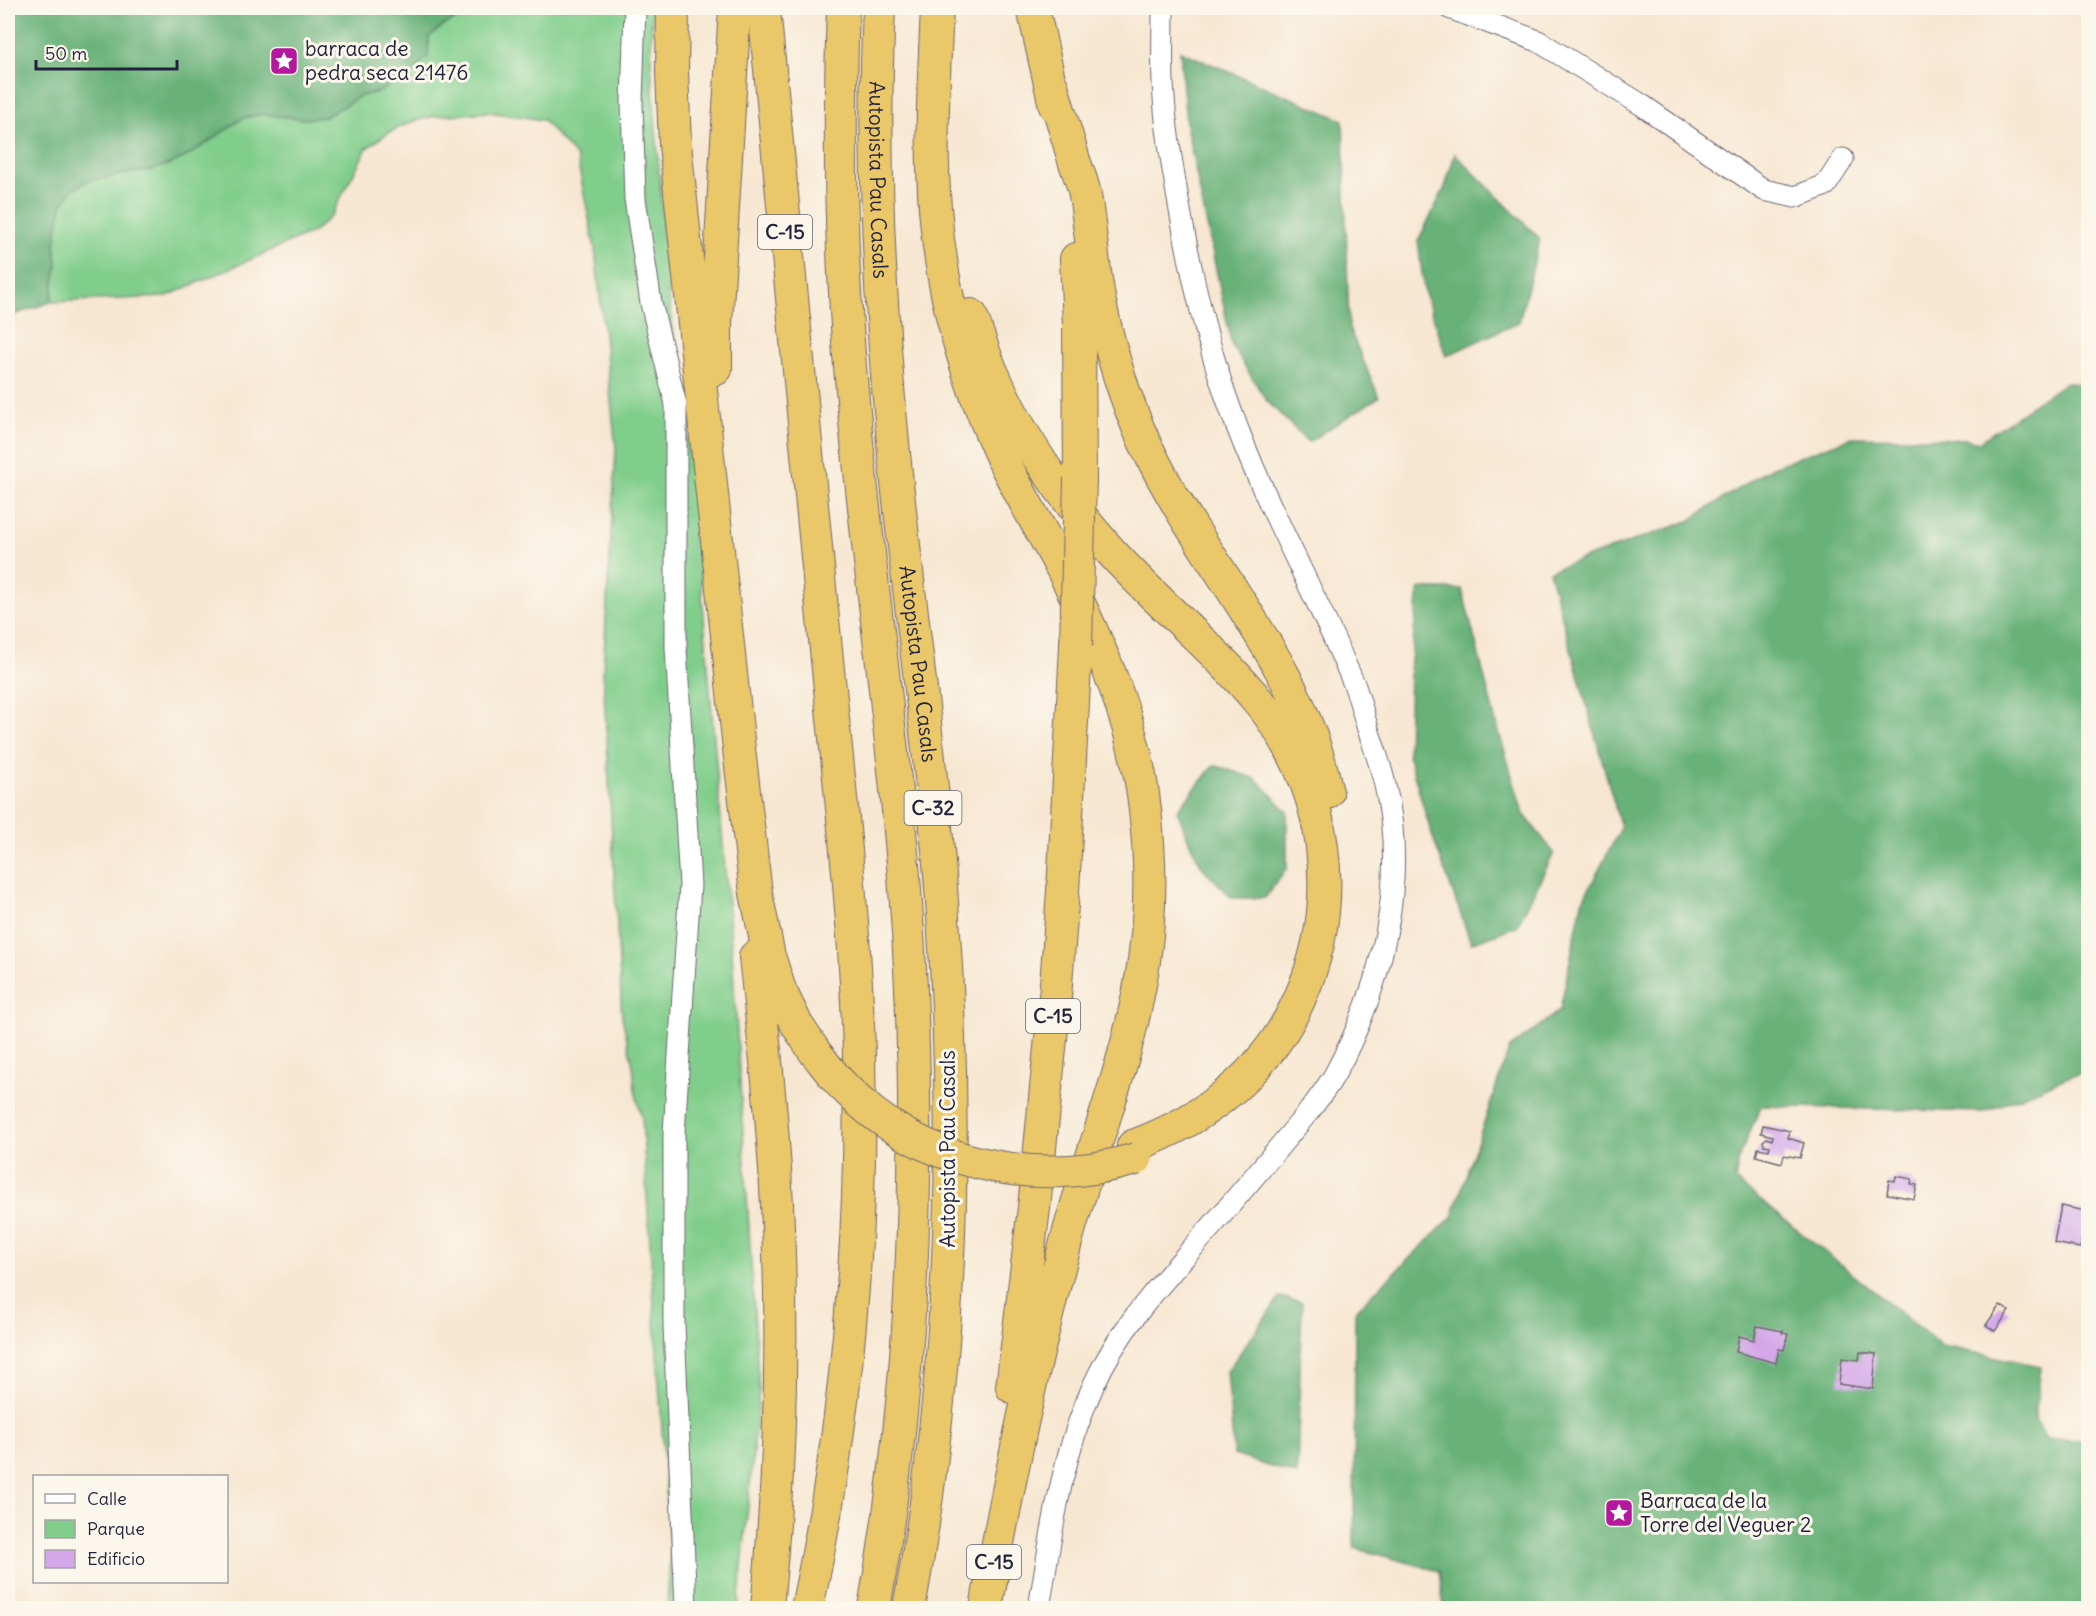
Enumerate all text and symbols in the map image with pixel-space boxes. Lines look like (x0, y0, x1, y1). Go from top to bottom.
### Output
scale bar (36, 33, 177, 71)
place label: barraca de pedra seca 21476 (305, 35, 468, 86)
text: 50 m (45, 42, 87, 65)
place icon: barraca de pedra seca 21476 (268, 45, 300, 77)
street label: Autopista Pau Casals (863, 81, 894, 279)
road number: C-15 (758, 215, 812, 249)
street label: Autopista Pau Casals (893, 564, 943, 764)
road number: C-32 (904, 791, 962, 825)
road number: C-15 (1026, 999, 1080, 1033)
street label: Autopista Pau Casals (934, 1050, 961, 1248)
legend (33, 1475, 228, 1583)
text: Calle (87, 1487, 127, 1510)
place label: Barraca de la Torre del Veguer 2 (1640, 1487, 1811, 1538)
place icon: Barraca de la Torre del Veguer 2 (1603, 1497, 1635, 1529)
text: Parque (87, 1517, 145, 1540)
road number: C-15 (967, 1545, 1021, 1579)
text: Edificio (87, 1547, 145, 1570)

